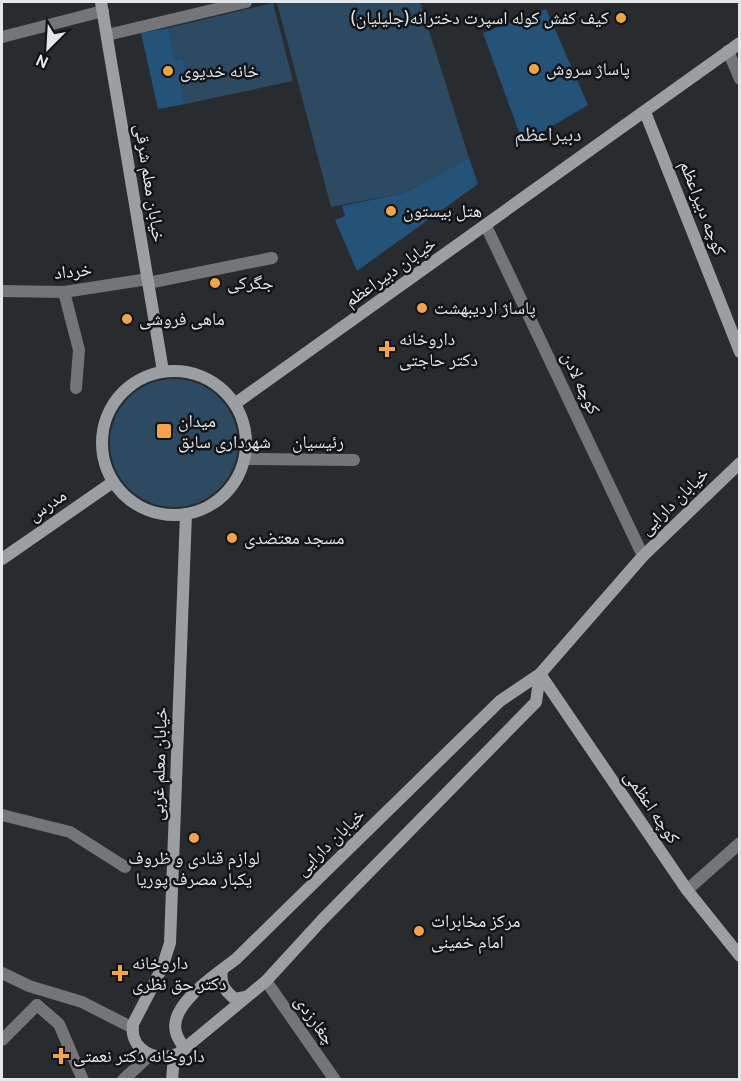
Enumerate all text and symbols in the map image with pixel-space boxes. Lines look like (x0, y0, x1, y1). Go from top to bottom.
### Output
place label: کیف کفش کوله اسپرت دخترانه(جلیلیان) (350, 7, 610, 29)
marker: کیف کفش کوله اسپرت دخترانه(جلیلیان) (614, 11, 628, 25)
north arrow (18, 18, 78, 78)
text: N (33, 50, 51, 72)
place label: پاساژ سروش (546, 58, 630, 80)
place label: خانه خدیوی (180, 60, 259, 82)
marker: پاساژ سروش (527, 62, 541, 76)
marker: خانه خدیوی (161, 64, 175, 78)
street label: خیابان معلم شرقی (129, 122, 170, 244)
district label: دبیراعظم (514, 122, 582, 148)
street label: کوچه دبیراعظم (674, 157, 731, 259)
place label: هتل بیستون (403, 200, 482, 222)
marker: هتل بیستون (384, 204, 398, 218)
street label: خیابان دبیراعظم (340, 232, 441, 312)
street label: خرداد (53, 258, 93, 284)
place label: جگرکی (227, 272, 274, 294)
marker: جگرکی (208, 276, 222, 290)
place label: پاساژ اردیبهشت (434, 297, 536, 319)
marker: پاساژ اردیبهشت (415, 301, 429, 315)
place label: ماهی فروشی (139, 308, 225, 330)
marker: ماهی فروشی (120, 312, 134, 326)
place label: داروخانه دکتر حاجتی (399, 328, 478, 371)
marker: داروخانه دکتر حاجتی (380, 342, 394, 356)
street label: کوچه لادن (557, 348, 605, 418)
place label: میدان شهرداری سابق (178, 410, 271, 453)
marker: میدان شهرداری سابق (155, 422, 173, 440)
street label: رئیسیان (292, 431, 344, 453)
street label: خیابان دارایی (635, 462, 713, 540)
street label: مدرس (23, 484, 71, 526)
place label: مسجد معتضدی (244, 527, 345, 549)
marker: مسجد معتضدی (225, 531, 239, 545)
street label: خیابان معلم غربی (146, 707, 173, 821)
street label: کوچه اعظمی (619, 766, 685, 848)
street label: خیابان دارایی (291, 803, 369, 881)
marker: لوازم قنادی و ظروف یکبار مصرف پوریا (187, 831, 201, 845)
place label: لوازم قنادی و ظروف یکبار مصرف پوریا (128, 847, 260, 890)
place label: مرکز مخابرات امام خمینی (431, 910, 520, 954)
marker: مرکز مخابرات امام خمینی (412, 924, 426, 938)
place label: داروخانه دکتر حق نظری (132, 952, 226, 995)
marker: داروخانه دکتر حق نظری (113, 966, 127, 980)
street label: چغارزدی (290, 991, 340, 1049)
place label: داروخانه دکتر نعمتی (73, 1045, 205, 1067)
marker: داروخانه دکتر نعمتی (54, 1049, 68, 1063)

